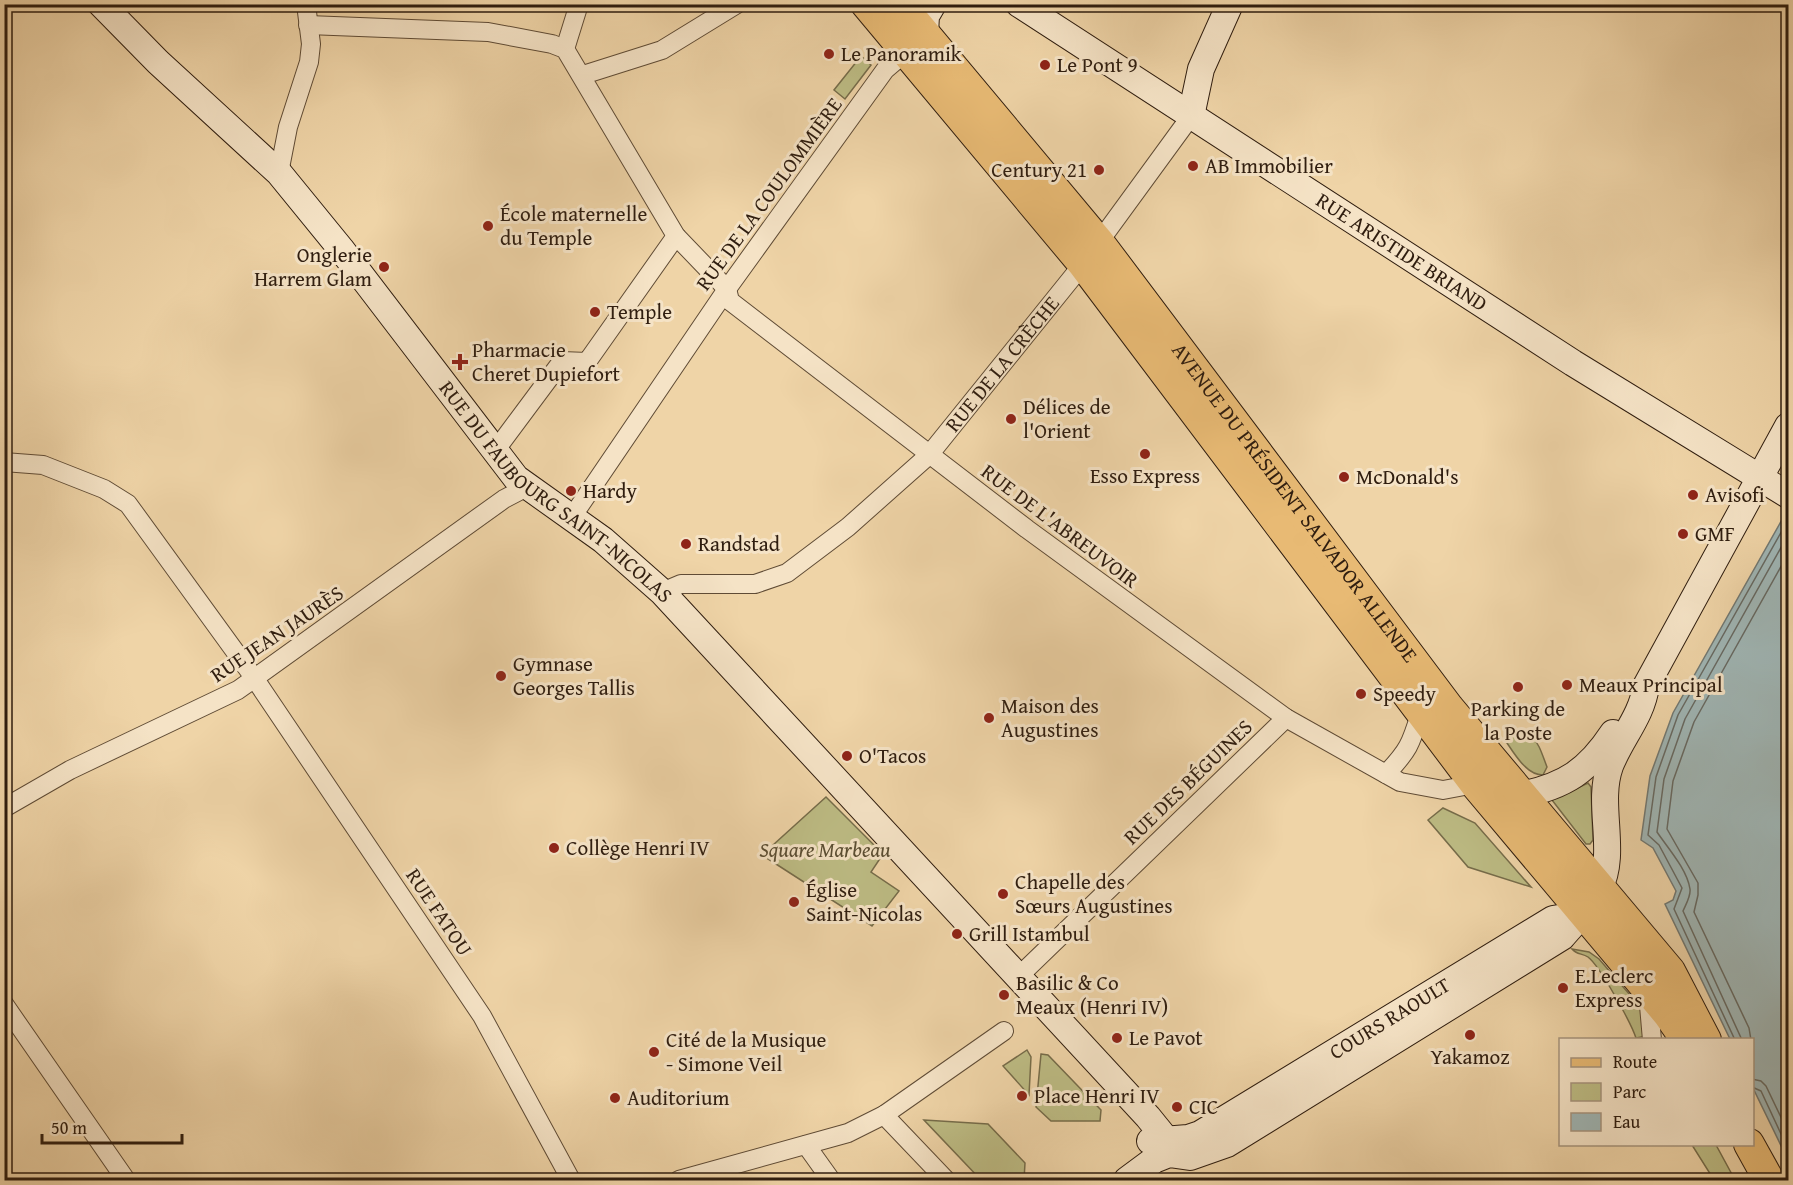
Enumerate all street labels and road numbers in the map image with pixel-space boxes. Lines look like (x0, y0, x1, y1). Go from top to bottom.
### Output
street label: RUE DE LA COULOMMIÈRE (688, 90, 850, 297)
street label: RUE ARISTIDE BRIAND (1310, 185, 1494, 319)
street label: RUE DE LA CRÈCHE (937, 289, 1067, 438)
street label: AVENUE DU PRÉSIDENT SALVADOR ALLENDE (1165, 336, 1426, 669)
street label: RUE DU FAUBOURG SAINT-NICOLAS (432, 374, 680, 609)
street label: RUE DE L'ABREUVOIR (975, 456, 1146, 596)
street label: RUE JEAN JAURÈS (204, 577, 350, 690)
street label: RUE DES BÉGUINES (1116, 712, 1259, 852)
street label: RUE FATOU (399, 862, 480, 962)
street label: COURS RAOULT (1323, 969, 1456, 1067)

